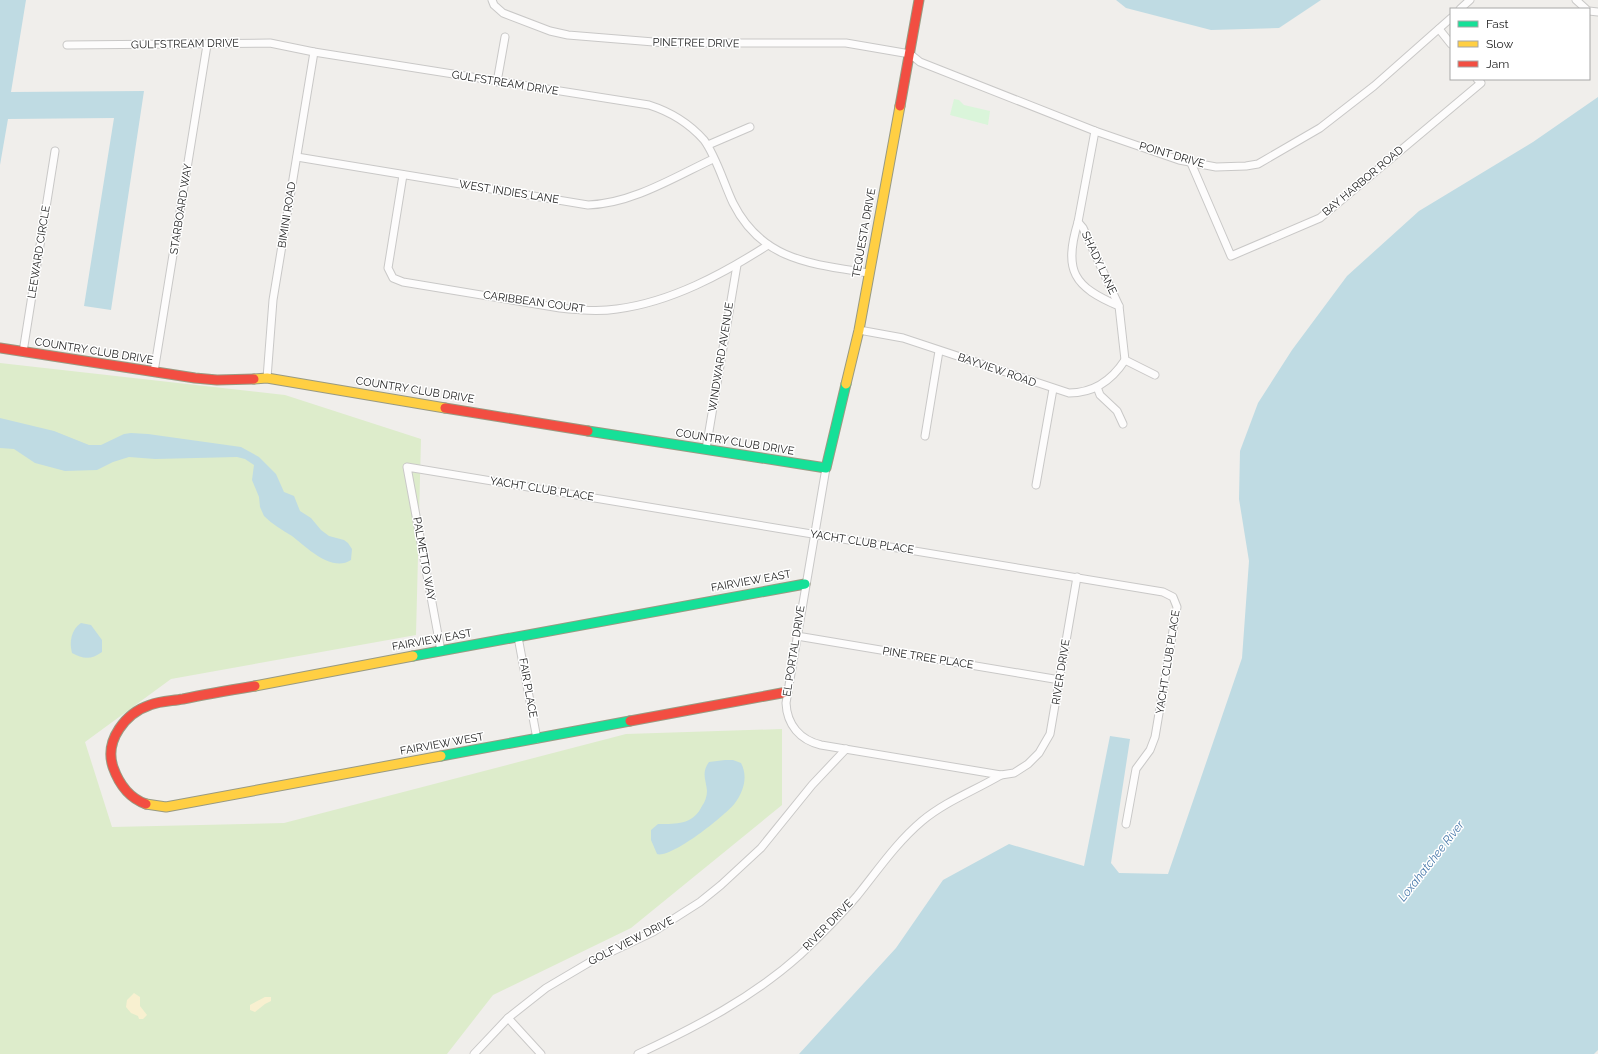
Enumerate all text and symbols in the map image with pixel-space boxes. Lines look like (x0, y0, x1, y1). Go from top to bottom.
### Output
legend (1450, 8, 1590, 80)
text: Fast (1486, 17, 1509, 31)
street label: PINETREE DRIVE (652, 36, 740, 50)
street label: GULFSTREAM DRIVE (131, 37, 239, 51)
text: Slow (1486, 37, 1513, 51)
text: Jam (1486, 57, 1509, 71)
street label: GULFSTREAM DRIVE (451, 68, 560, 98)
street label: POINT DRIVE (1138, 139, 1206, 171)
street label: BAY HARBOR ROAD (1320, 143, 1406, 219)
street label: STARBOARD WAY (167, 163, 195, 255)
street label: WEST INDIES LANE (458, 178, 560, 206)
street label: BIMINI ROAD (275, 181, 299, 249)
street label: TEQUESTA DRIVE (850, 187, 878, 279)
street label: LEEWARD CIRCLE (25, 204, 53, 299)
street label: SHADY LANE (1079, 229, 1119, 297)
street label: CARIBBEAN COURT (482, 288, 586, 316)
street label: WINDWARD AVENUE (706, 301, 736, 413)
street label: COUNTRY CLUB DRIVE (34, 335, 154, 367)
street label: BAYVIEW ROAD (956, 350, 1038, 390)
street label: COUNTRY CLUB DRIVE (355, 374, 475, 406)
street label: COUNTRY CLUB DRIVE (675, 426, 795, 458)
street label: YACHT CLUB PLACE (489, 474, 595, 504)
street label: PALMETTO WAY (410, 516, 438, 602)
street label: YACHT CLUB PLACE (809, 527, 915, 557)
street label: FAIRVIEW EAST (710, 568, 792, 594)
street label: EL PORTAL DRIVE (780, 604, 808, 697)
street label: YACHT CLUB PLACE (1153, 609, 1183, 715)
street label: FAIRVIEW EAST (391, 627, 473, 653)
street label: RIVER DRIVE (1049, 638, 1073, 706)
street label: PINE TREE PLACE (882, 644, 975, 672)
street label: FAIR PLACE (516, 657, 540, 719)
street label: FAIRVIEW WEST (399, 730, 485, 758)
water label: Loxahatchee River (1395, 817, 1467, 904)
street label: RIVER DRIVE (800, 897, 856, 953)
street label: GOLF VIEW DRIVE (586, 914, 676, 968)

